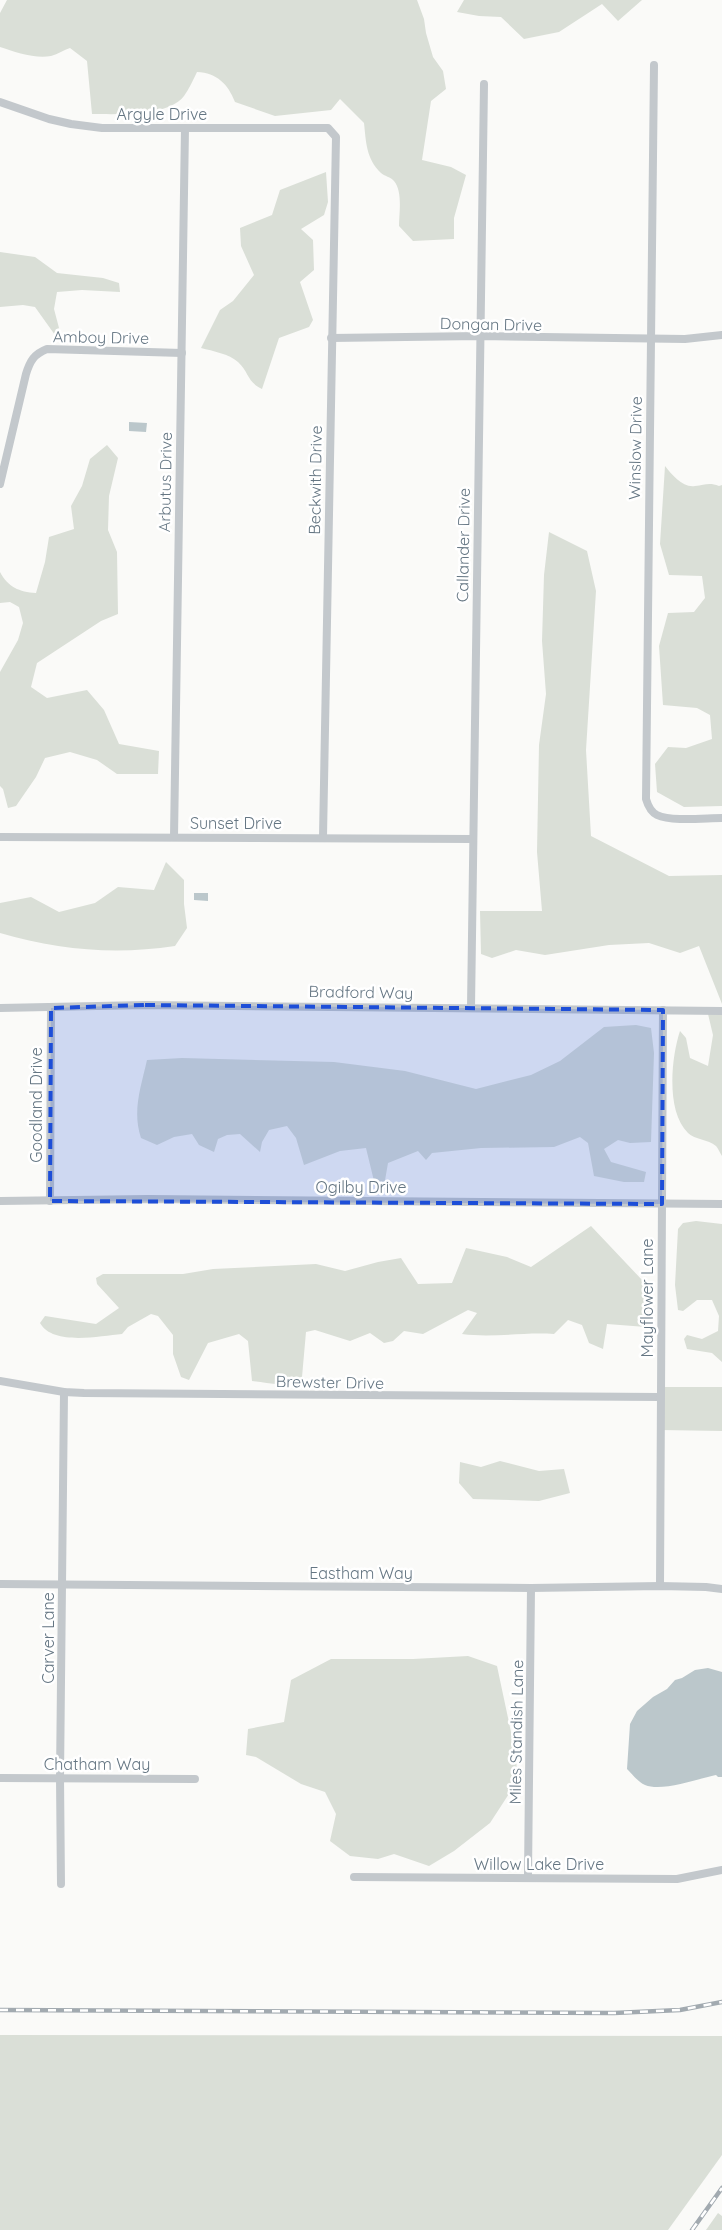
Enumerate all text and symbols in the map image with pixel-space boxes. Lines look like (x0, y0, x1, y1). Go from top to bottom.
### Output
street label: Argyle Drive (117, 104, 207, 124)
street label: Dongan Drive (440, 313, 542, 335)
street label: Amboy Drive (53, 326, 149, 348)
street label: Winslow Drive (624, 396, 646, 500)
street label: Beckwith Drive (304, 425, 326, 535)
street label: Arbutus Drive (154, 432, 176, 532)
street label: Callander Drive (452, 488, 474, 602)
street label: Sunset Drive (190, 813, 282, 833)
street label: Bradford Way (309, 981, 413, 1003)
street label: Goodland Drive (26, 1047, 46, 1163)
street label: Ogilby Drive (315, 1177, 407, 1197)
street label: Mayflower Lane (637, 1238, 657, 1358)
street label: Brewster Drive (276, 1371, 384, 1393)
street label: Eastham Way (309, 1563, 413, 1583)
street label: Carver Lane (38, 1592, 58, 1684)
street label: Miles Standish Lane (505, 1659, 527, 1805)
street label: Chatham Way (44, 1754, 150, 1774)
street label: Willow Lake Drive (474, 1854, 604, 1874)

